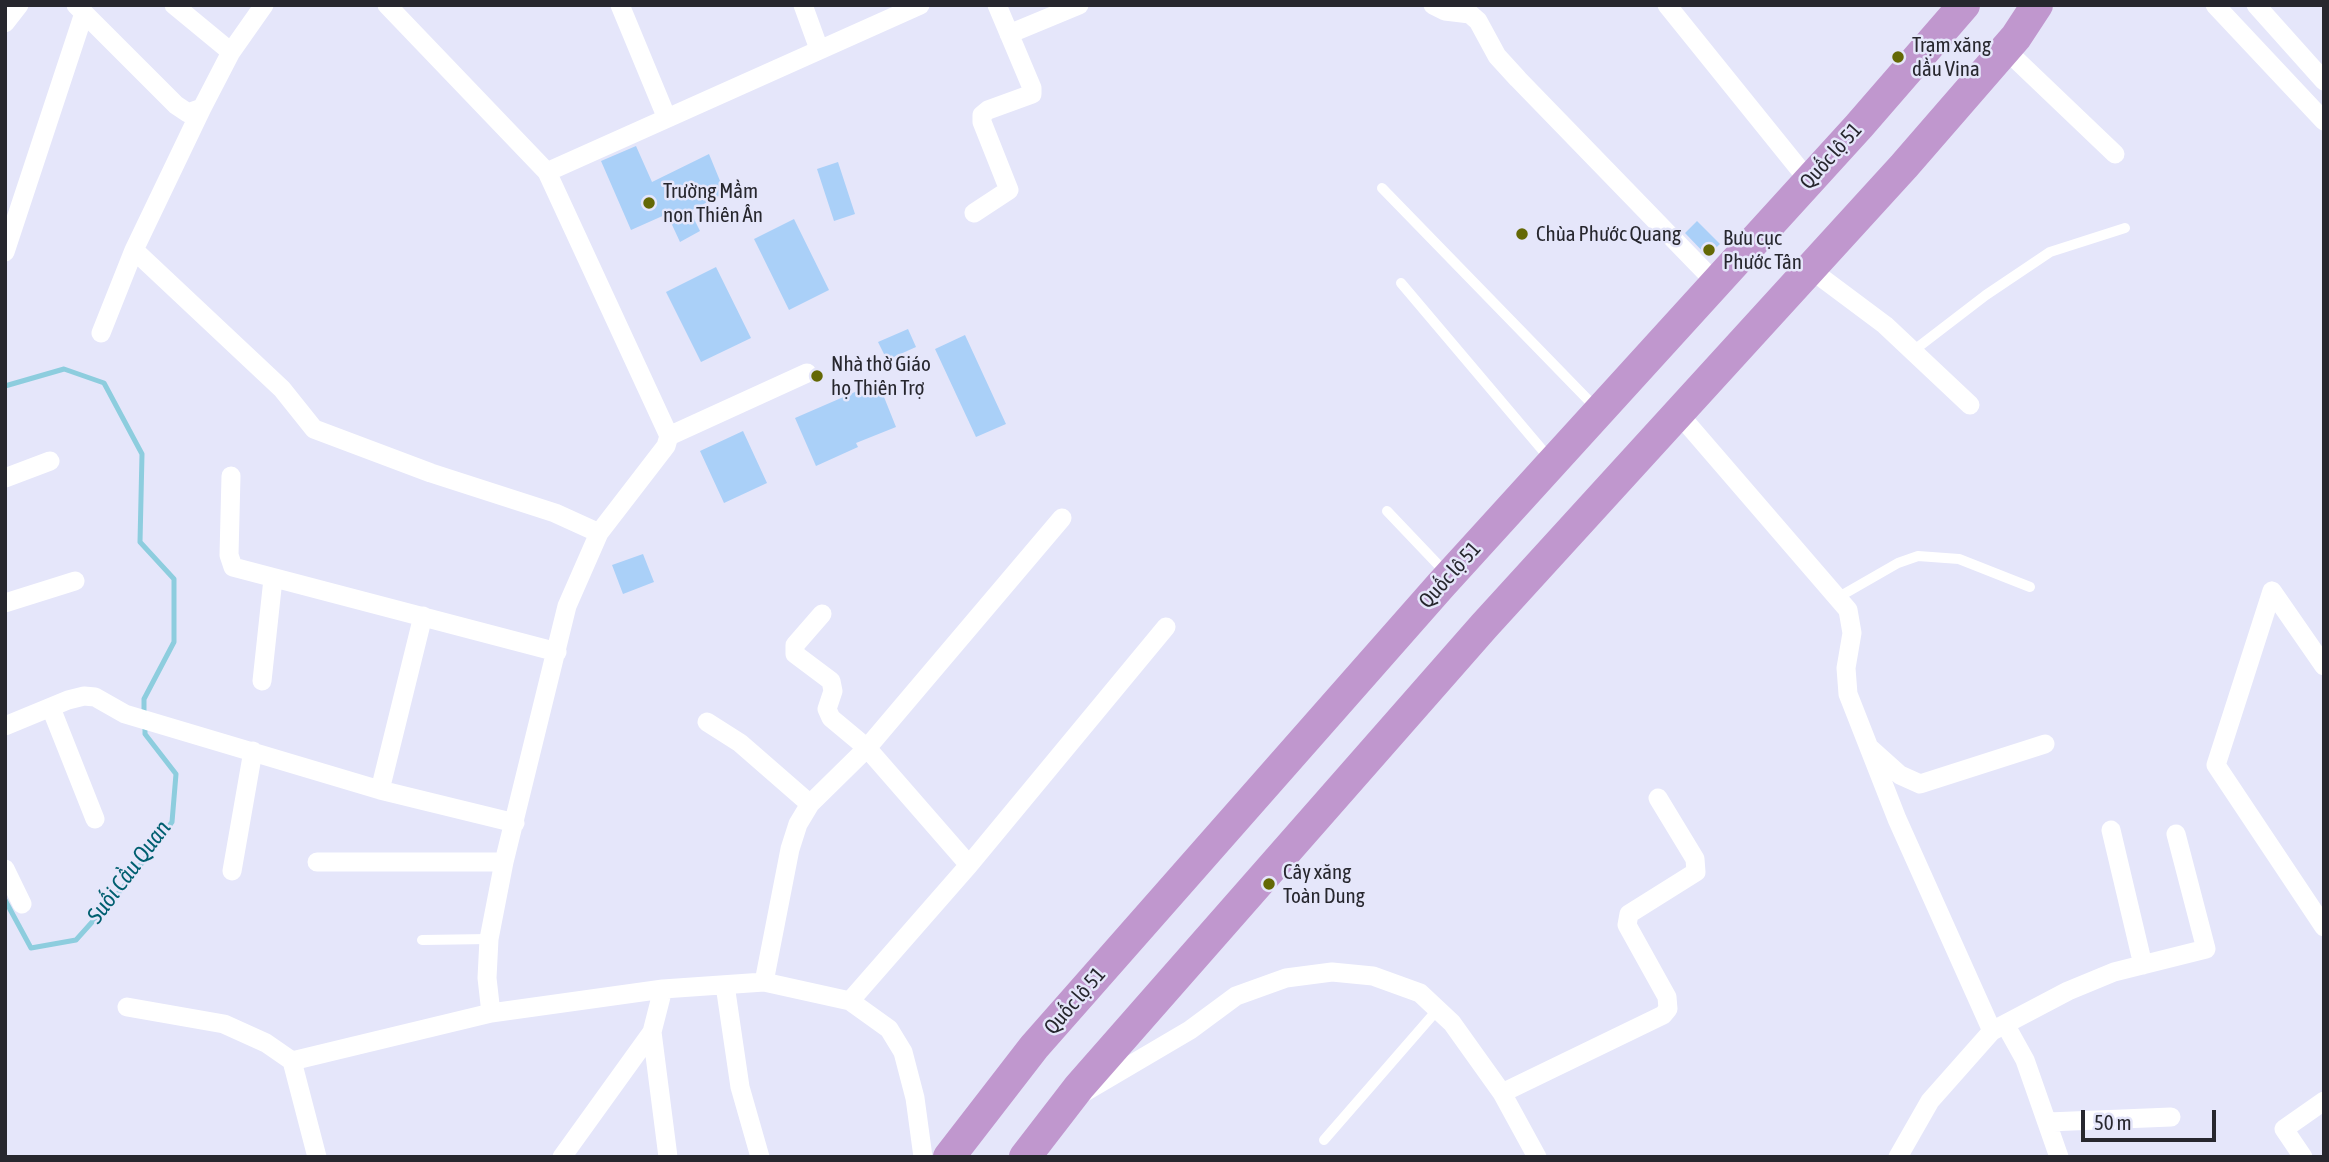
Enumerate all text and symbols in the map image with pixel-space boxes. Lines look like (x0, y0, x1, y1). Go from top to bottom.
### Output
place label: Trạm xăng dầu Vina (1912, 32, 1991, 82)
marker: Trạm xăng dầu Vina (1890, 49, 1906, 65)
street label: Quốc lộ 51 (1795, 118, 1867, 194)
place label: Trường Mầm non Thiên Ân (663, 178, 763, 228)
marker: Trường Mầm non Thiên Ân (641, 195, 657, 211)
place label: Chùa Phước Quang (1536, 221, 1681, 247)
place label: Bưu cục Phước Tân (1723, 225, 1802, 275)
marker: Chùa Phước Quang (1514, 226, 1530, 242)
marker: Bưu cục Phước Tân (1701, 242, 1717, 258)
place label: Nhà thờ Giáo họ Thiên Trợ (831, 351, 931, 401)
marker: Nhà thờ Giáo họ Thiên Trợ (809, 368, 825, 384)
street label: Quốc lộ 51 (1414, 537, 1486, 613)
water label: Suối Cầu Quan (81, 815, 177, 929)
place label: Cây xăng Toàn Dung (1283, 859, 1365, 909)
marker: Cây xăng Toàn Dung (1261, 876, 1277, 892)
street label: Quốc lộ 51 (1039, 962, 1111, 1040)
scale bar (2084, 1096, 2219, 1140)
text: 50 m (2094, 1110, 2132, 1134)

